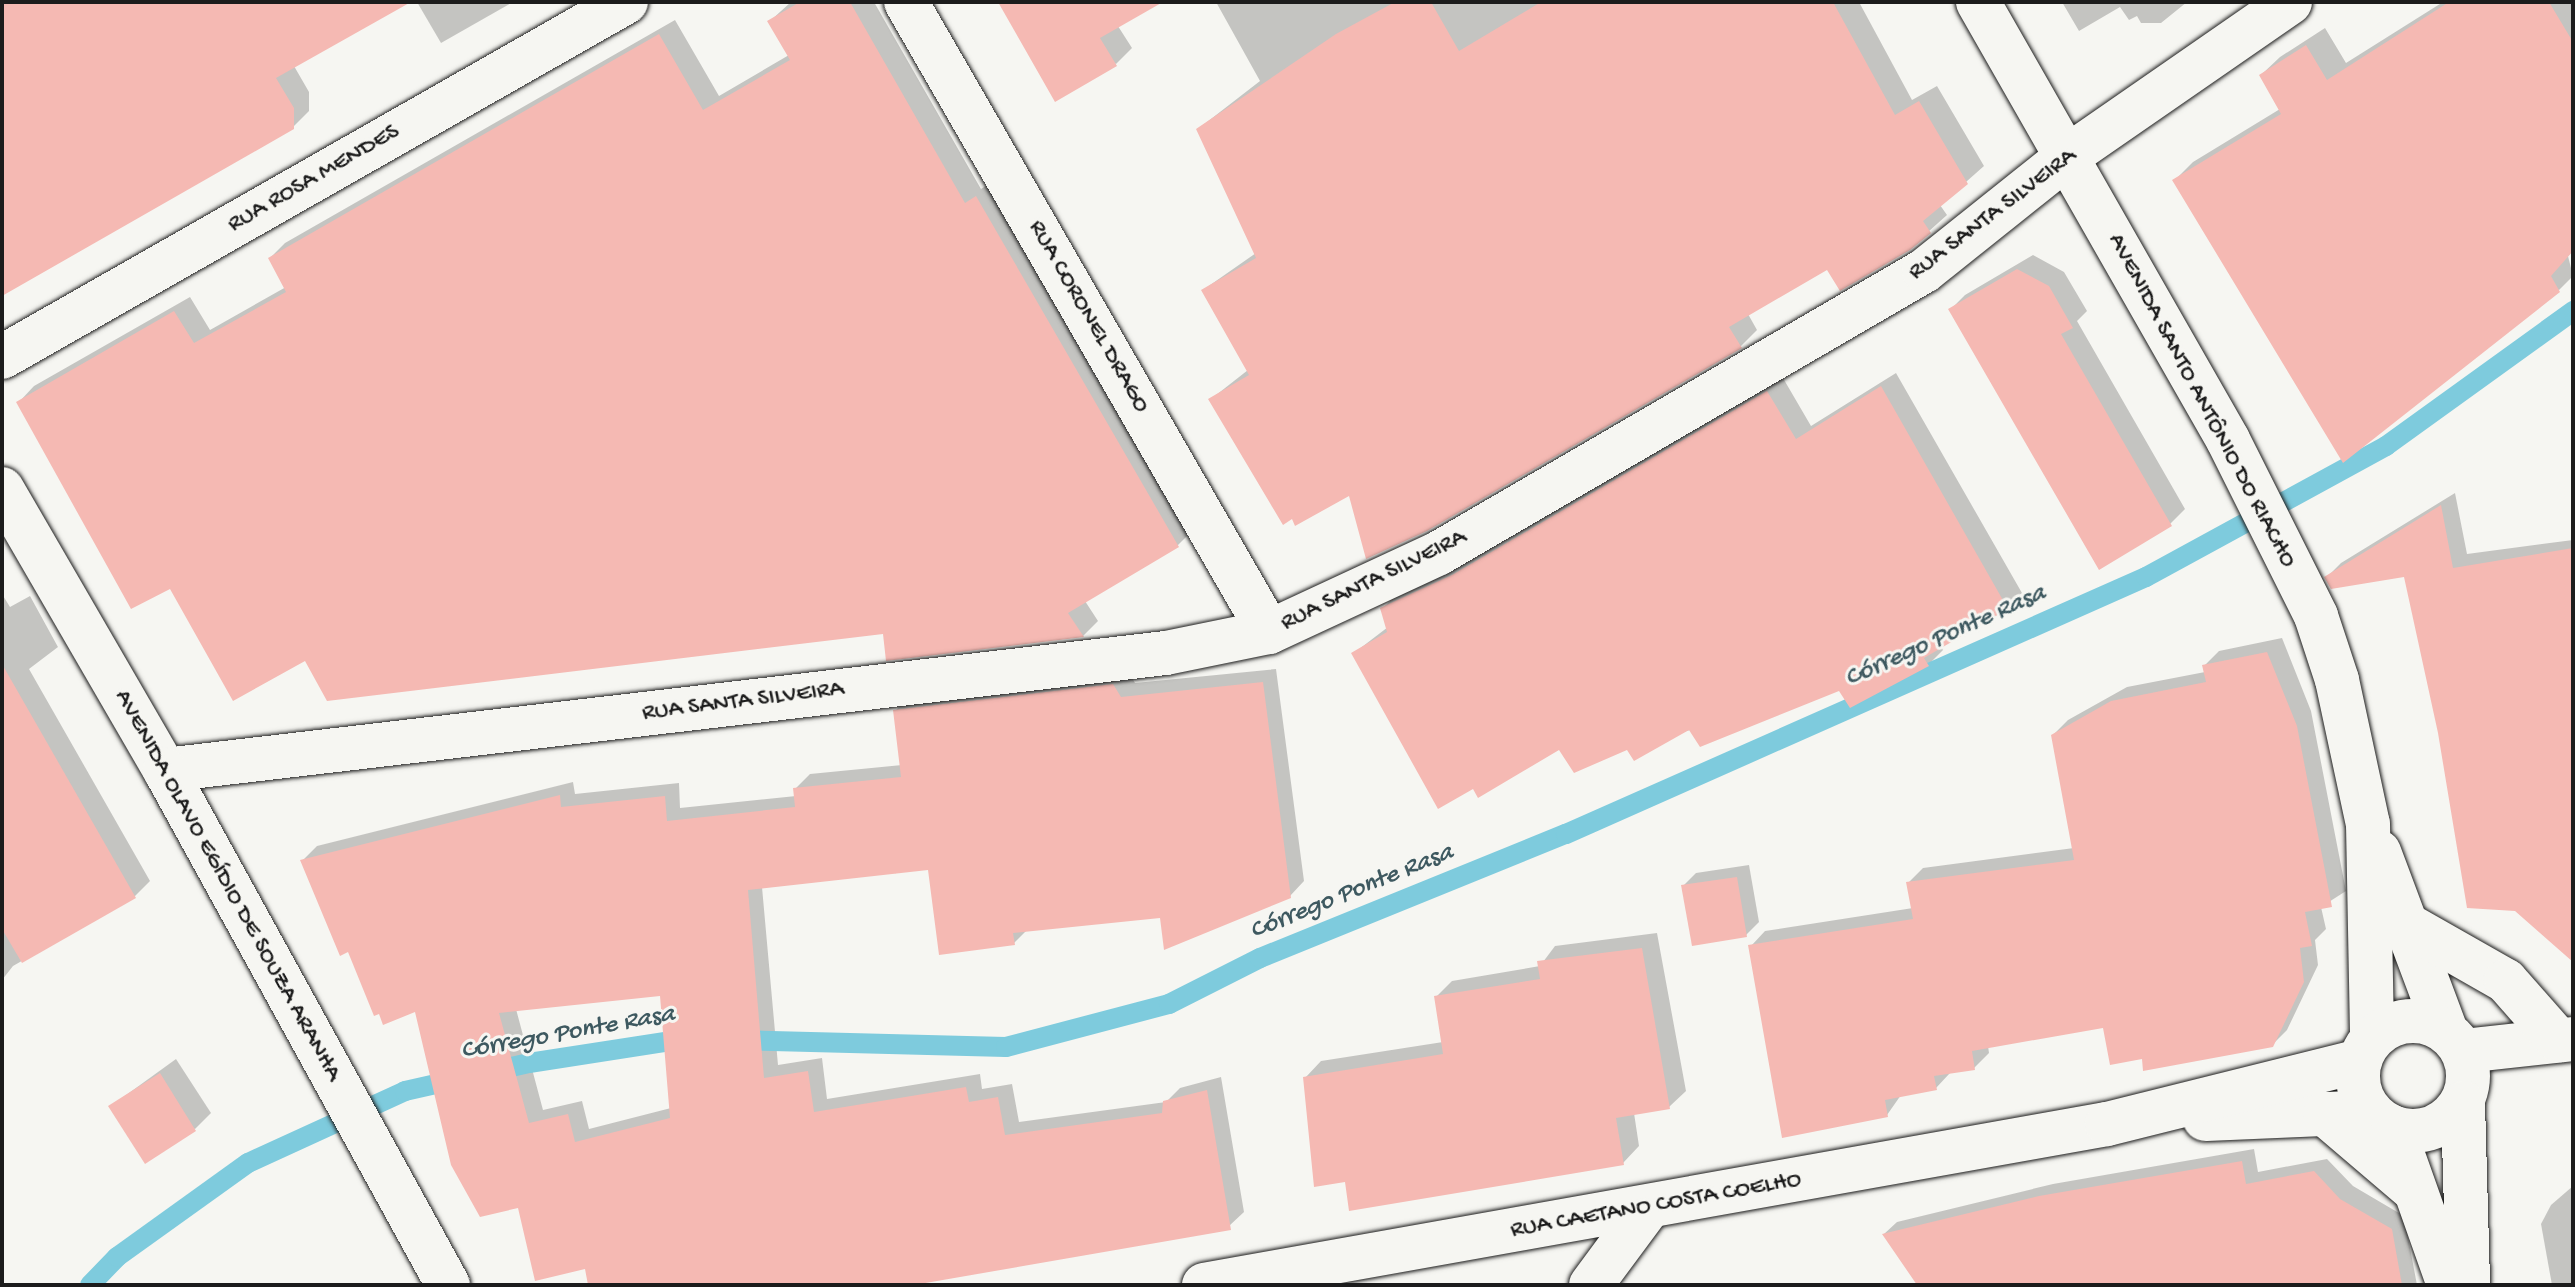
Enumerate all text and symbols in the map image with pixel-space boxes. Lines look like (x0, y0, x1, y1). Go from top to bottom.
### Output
street label: RUA ROSA MENDES (223, 118, 405, 240)
street label: RUA SANTA SILVEIRA (1903, 142, 2083, 288)
street label: RUA CORONEL DRAGO (1021, 215, 1155, 419)
street label: AVENIDA SANTO ANTÔNIO DO RIACHO (2100, 229, 2302, 573)
street label: RUA SANTA SILVEIRA (1277, 524, 1471, 638)
water label: Córrego Ponte Rasa (1841, 579, 2051, 695)
street label: RUA SANTA SILVEIRA (641, 675, 845, 729)
street label: AVENIDA OLAVO EGÍDIO DE SOUZA ARANHA (107, 685, 347, 1087)
water label: Córrego Ponte Rasa (1246, 838, 1458, 948)
water label: Córrego Ponte Rasa (459, 1000, 677, 1068)
street label: RUA CAETANO COSTA COELHO (1508, 1166, 1804, 1246)

